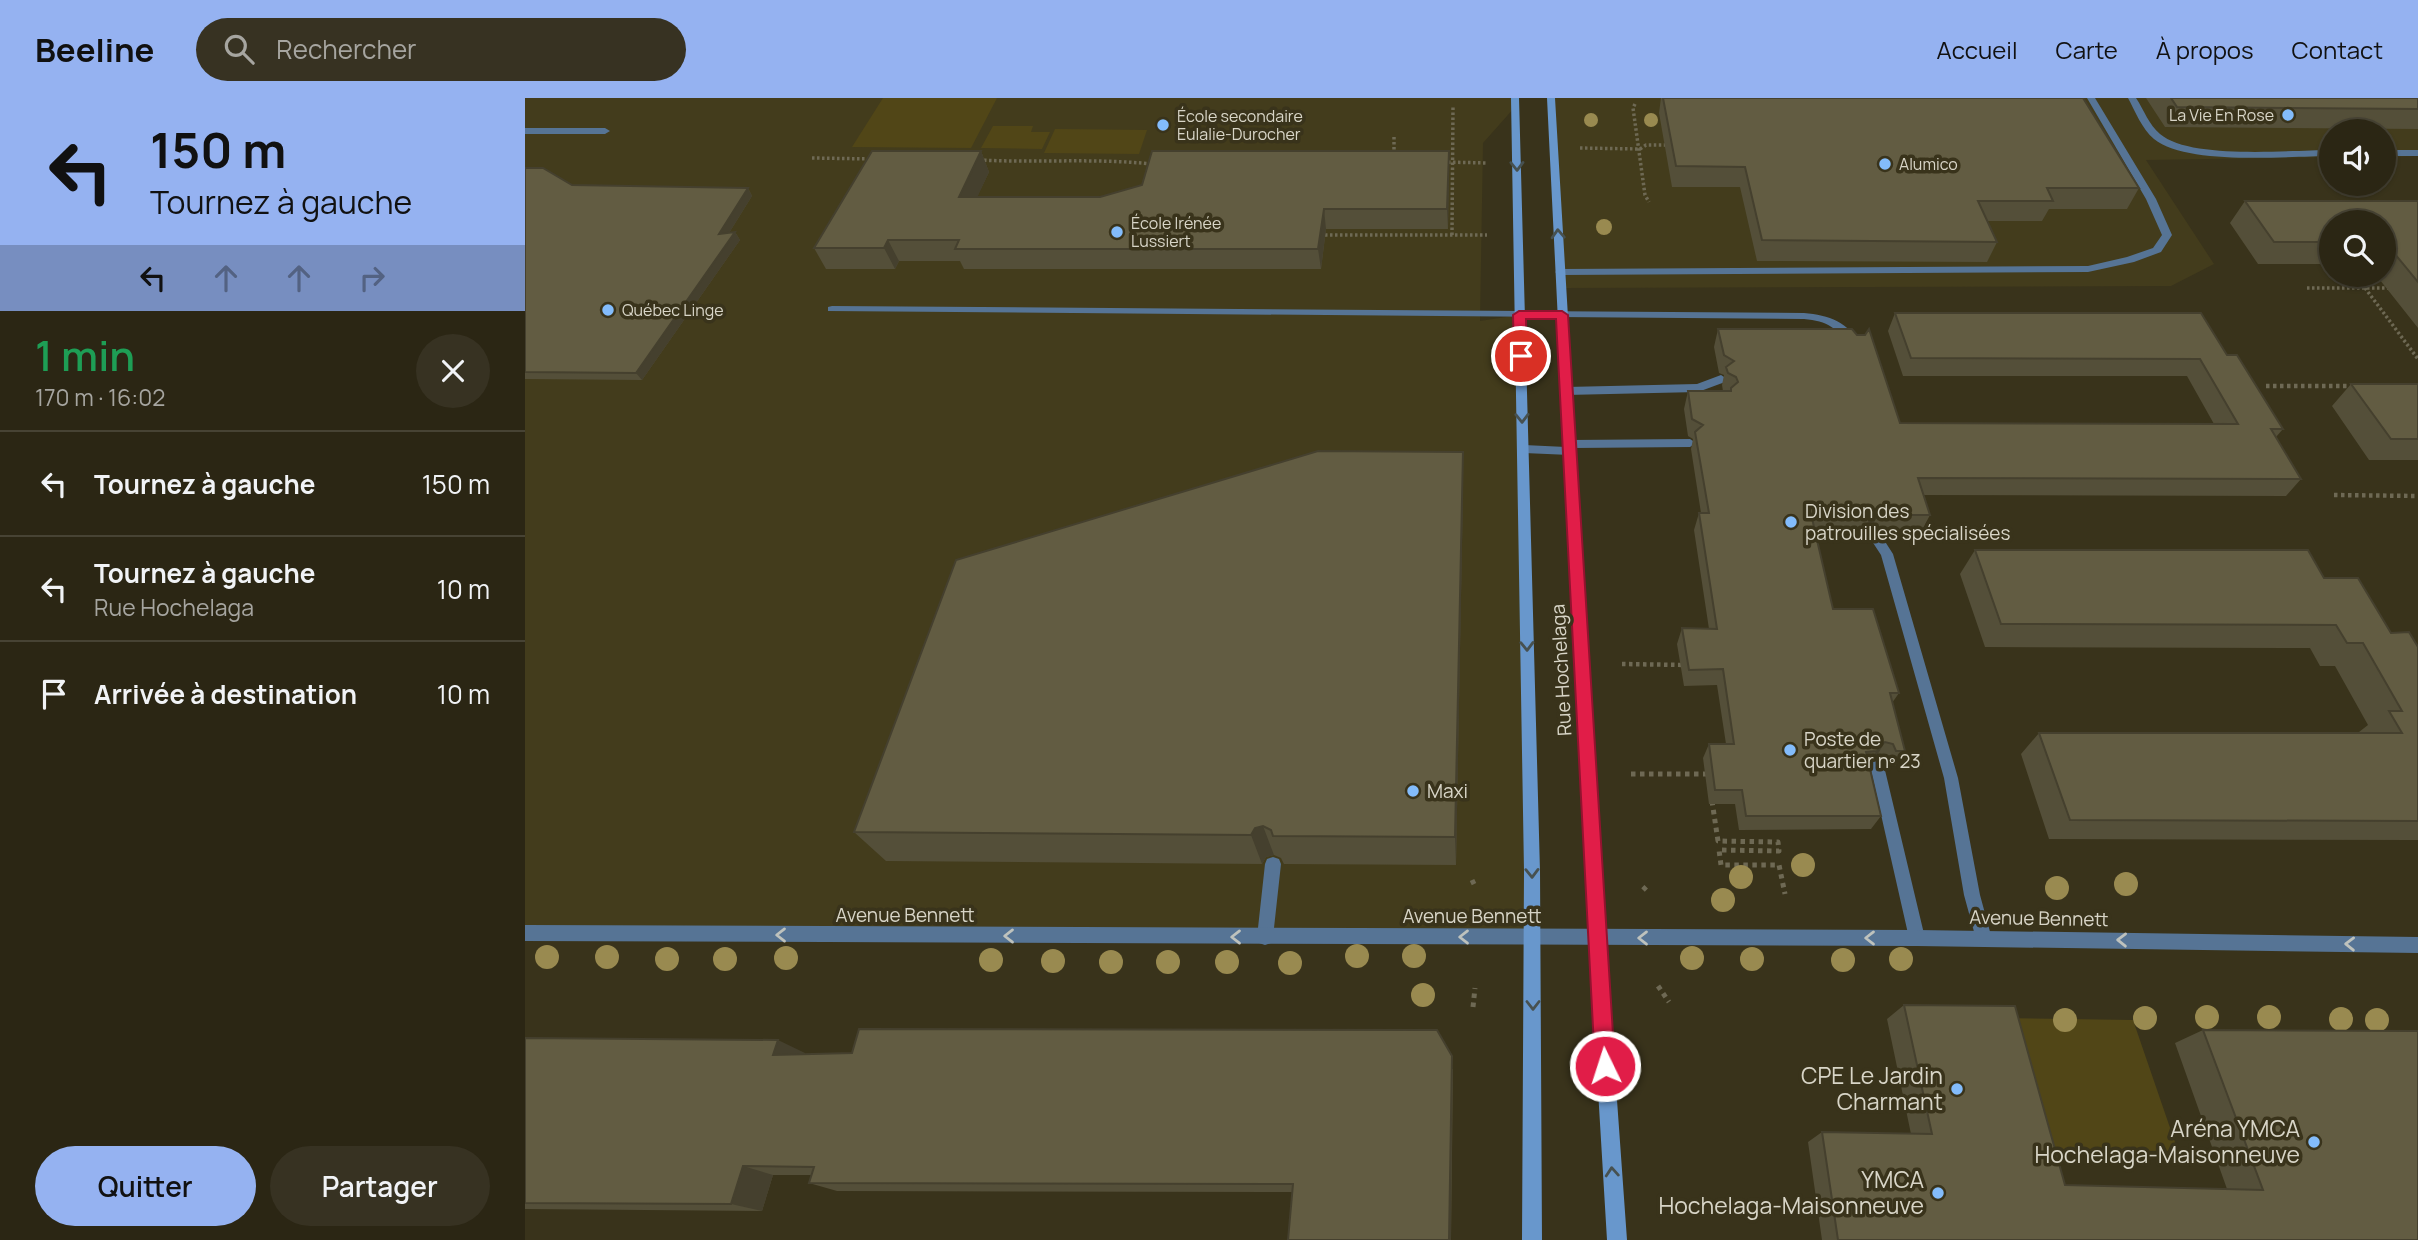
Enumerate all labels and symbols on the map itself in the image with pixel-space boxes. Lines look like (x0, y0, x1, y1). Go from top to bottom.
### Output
place label: La Vie En Rose (2169, 104, 2274, 126)
place label: École secondaire Eulalie-Durocher (1177, 105, 1303, 145)
marker: La Vie En Rose (2280, 107, 2296, 123)
marker: École secondaire Eulalie-Durocher (1155, 117, 1171, 133)
place label: Alumico (1899, 153, 1958, 175)
marker: Alumico (1877, 156, 1893, 172)
one-way arrow (1509, 161, 1524, 172)
place label: École Irénée Lussiert (1131, 212, 1221, 252)
marker: École Irénée Lussiert (1109, 224, 1125, 240)
one-way arrow (1551, 228, 1566, 239)
place label: Québec Linge (622, 299, 724, 321)
marker: Québec Linge (600, 302, 616, 318)
pin (1491, 326, 1551, 386)
one-way arrow (1514, 413, 1530, 424)
place label: Division des patrouilles spécialisées (1805, 498, 2010, 546)
marker: Division des patrouilles spécialisées (1783, 514, 1799, 530)
street label: Rue Hochelaga (1545, 603, 1577, 737)
one-way arrow (1519, 641, 1535, 651)
place label: Poste de quartier nº 23 (1804, 726, 1921, 774)
marker: Poste de quartier nº 23 (1782, 742, 1798, 758)
place label: Maxi (1427, 778, 1468, 804)
marker: Maxi (1405, 783, 1421, 799)
one-way arrow (1525, 868, 1540, 879)
street label: Avenue Bennett (835, 902, 975, 928)
street label: Avenue Bennett (1402, 903, 1542, 929)
street label: Avenue Bennett (1969, 904, 2109, 932)
one-way arrow (775, 927, 786, 943)
one-way arrow (1003, 928, 1013, 944)
one-way arrow (1230, 929, 1241, 945)
one-way arrow (1458, 929, 1468, 945)
one-way arrow (1637, 930, 1648, 946)
one-way arrow (1865, 930, 1875, 946)
one-way arrow (2117, 932, 2127, 948)
one-way arrow (2344, 936, 2355, 952)
one-way arrow (1525, 1000, 1541, 1011)
position arrow (1568, 1029, 1642, 1103)
place label: CPE Le Jardin Charmant (1801, 1059, 1943, 1117)
marker: CPE Le Jardin Charmant (1949, 1081, 1965, 1097)
place label: Aréna YMCA Hochelaga-Maisonneuve (2034, 1112, 2300, 1170)
marker: Aréna YMCA Hochelaga-Maisonneuve (2306, 1134, 2322, 1150)
place label: YMCA Hochelaga-Maisonneuve (1658, 1163, 1924, 1221)
one-way arrow (1605, 1166, 1620, 1177)
marker: YMCA Hochelaga-Maisonneuve (1930, 1185, 1946, 1201)

